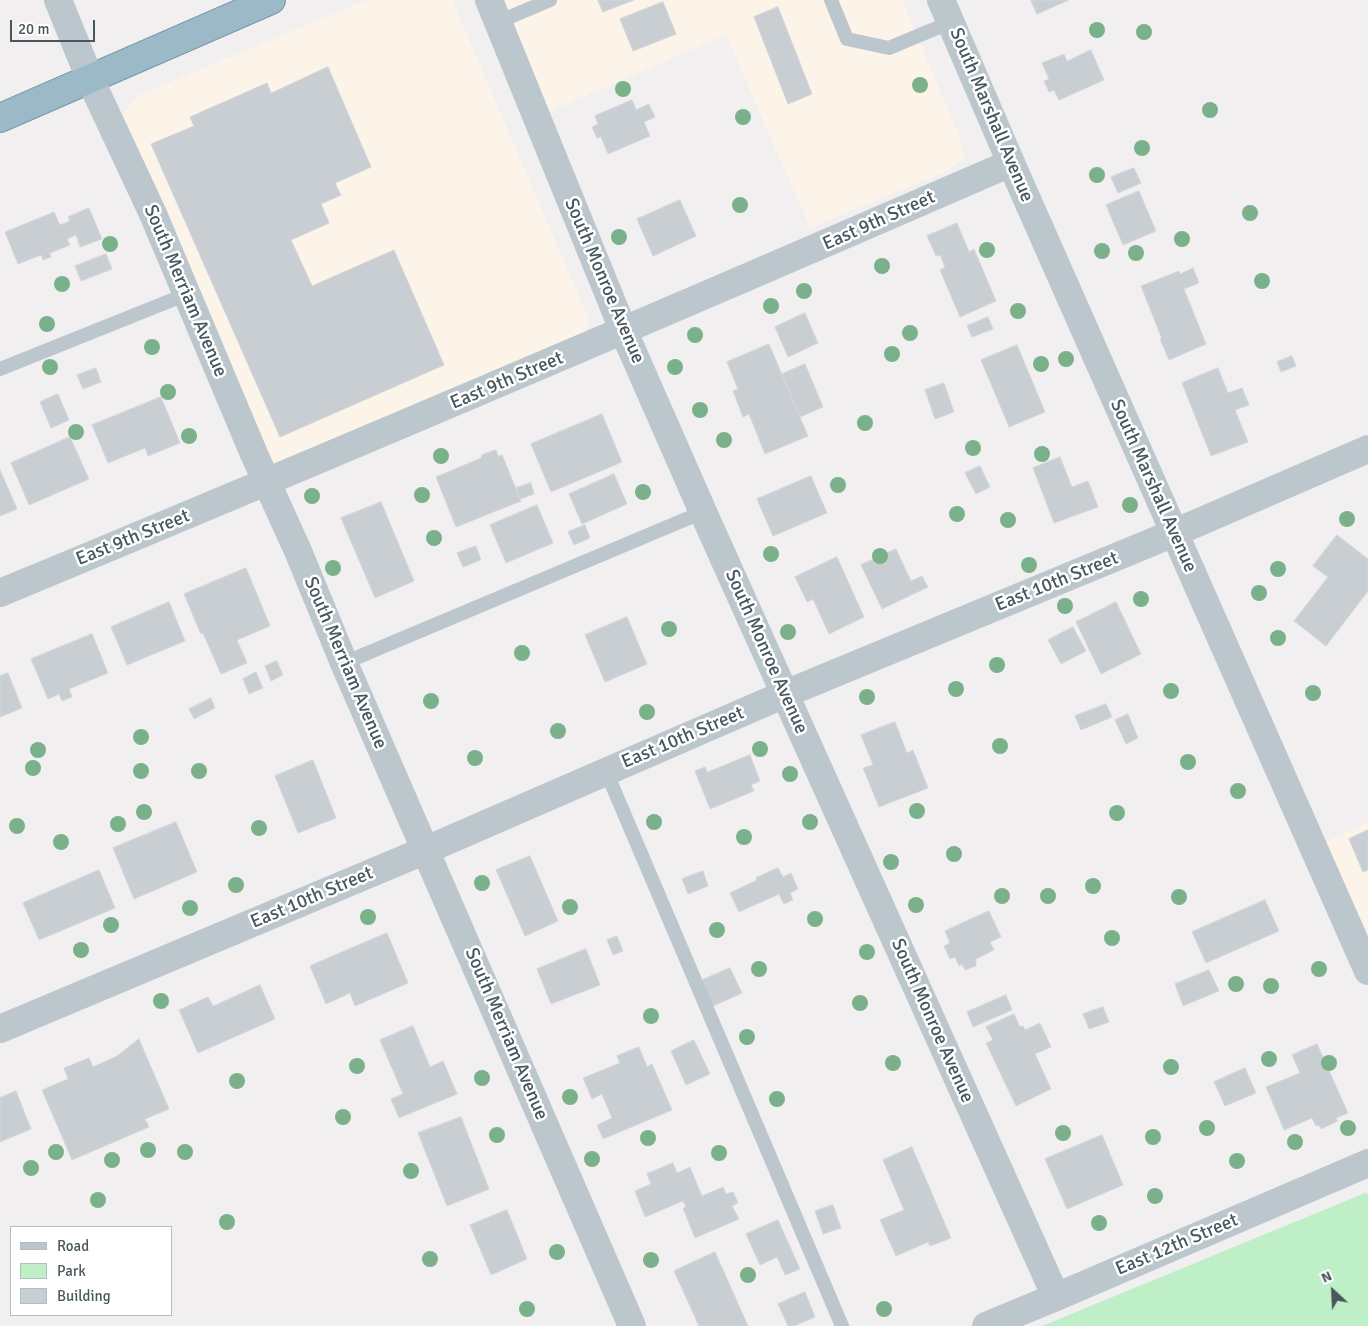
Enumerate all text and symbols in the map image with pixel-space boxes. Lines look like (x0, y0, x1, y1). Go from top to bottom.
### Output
scale bar (12, 10, 98, 42)
text: 20 m (18, 20, 49, 38)
street label: South Marshall Avenue (944, 25, 1038, 205)
street label: East 9th Street (819, 186, 939, 256)
street label: South Monroe Avenue (559, 195, 649, 367)
street label: South Merriam Avenue (138, 202, 232, 380)
street label: East 9th Street (447, 347, 567, 415)
street label: South Marshall Avenue (1105, 396, 1201, 576)
street label: East 9th Street (73, 505, 193, 571)
street label: East 10th Street (992, 547, 1122, 617)
street label: South Monroe Avenue (720, 566, 812, 738)
street label: South Merriam Avenue (298, 574, 392, 752)
street label: East 10th Street (618, 702, 748, 774)
street label: East 10th Street (247, 862, 377, 934)
street label: South Monroe Avenue (886, 935, 978, 1107)
street label: South Merriam Avenue (459, 945, 553, 1123)
street label: East 12th Street (1112, 1209, 1242, 1281)
legend (10, 1226, 172, 1316)
text: Road (57, 1237, 89, 1255)
text: Park (57, 1262, 86, 1280)
north arrow (1308, 1266, 1358, 1316)
text: N (1318, 1267, 1334, 1287)
text: Building (57, 1287, 111, 1305)

